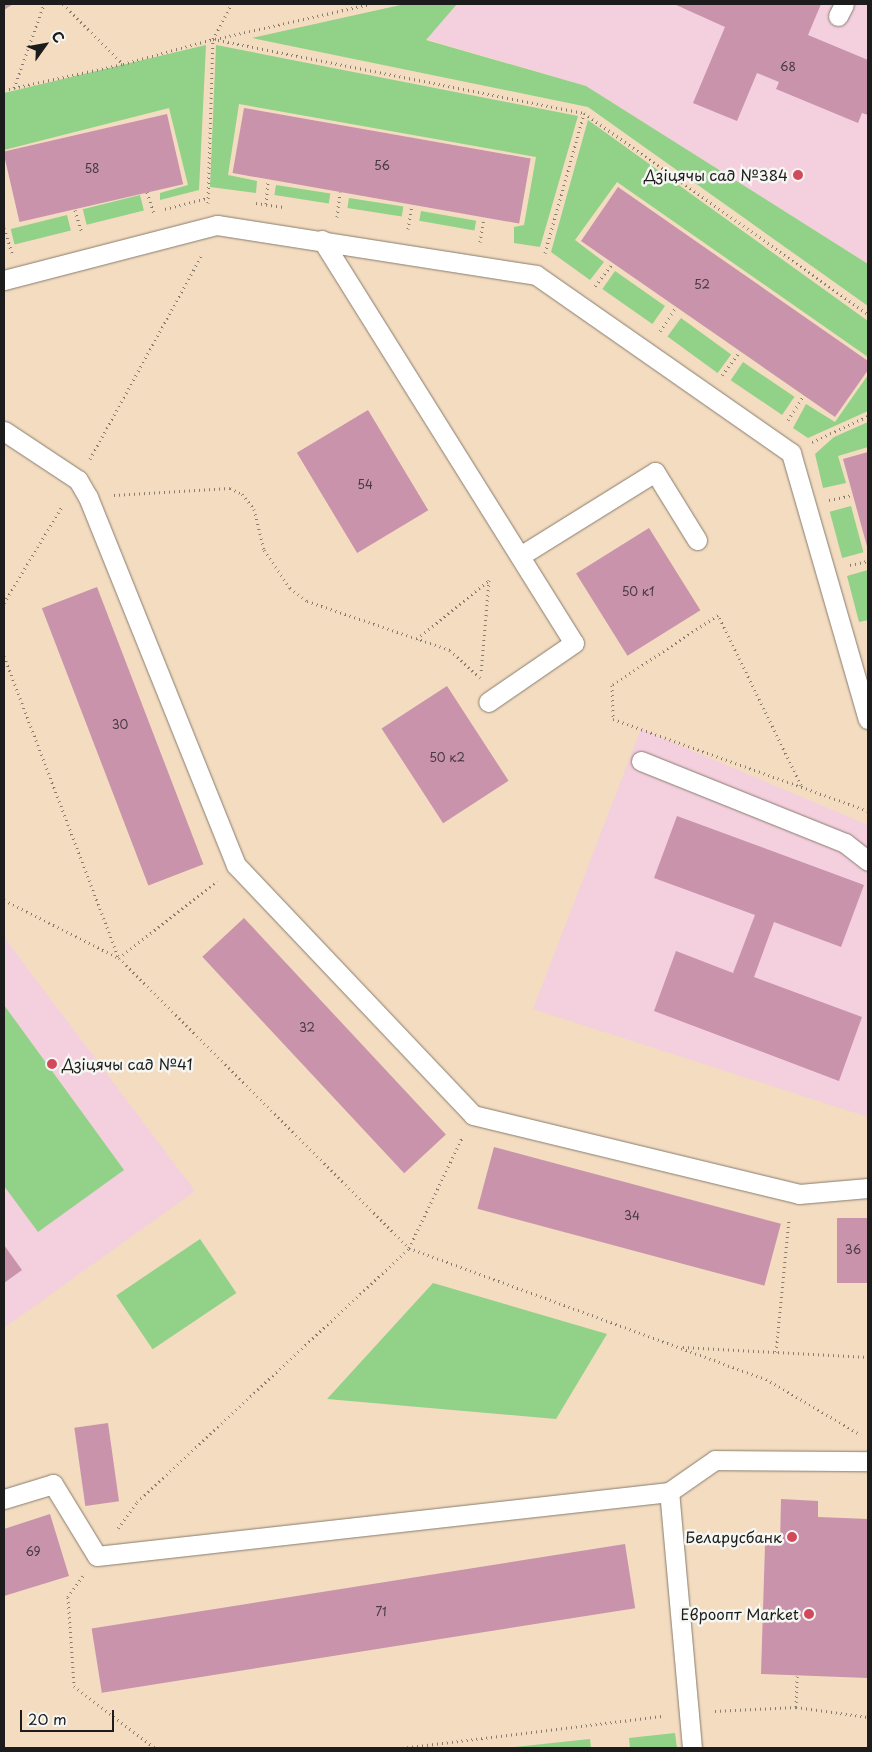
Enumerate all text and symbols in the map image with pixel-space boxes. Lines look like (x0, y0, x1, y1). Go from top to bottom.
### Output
north arrow (20, 20, 70, 70)
text: С (46, 27, 70, 47)
house number: 68 (780, 60, 796, 74)
house number: 56 (374, 159, 390, 173)
house number: 58 (84, 162, 100, 176)
place label: Дзіцячы сад №384 (643, 166, 788, 184)
marker: Дзіцячы сад №384 (792, 169, 804, 181)
house number: 52 (694, 278, 710, 292)
house number: 54 (357, 478, 373, 492)
house number: 50 к1 (622, 585, 654, 599)
house number: 30 (112, 718, 128, 732)
house number: 50 к2 (429, 751, 465, 765)
house number: 32 (299, 1021, 315, 1035)
place label: Дзіцячы сад №41 (62, 1055, 193, 1073)
marker: Дзіцячы сад №41 (46, 1058, 58, 1070)
house number: 34 (624, 1209, 640, 1223)
house number: 36 (845, 1243, 861, 1257)
place label: Беларусбанк (685, 1528, 782, 1546)
marker: Беларусбанк (786, 1531, 798, 1543)
house number: 69 (25, 1545, 41, 1559)
house number: 71 (375, 1605, 387, 1619)
place label: Евроопт Market (681, 1605, 799, 1623)
marker: Евроопт Market (803, 1608, 815, 1620)
scale bar (22, 1700, 116, 1732)
text: 20 m (28, 1707, 67, 1730)

